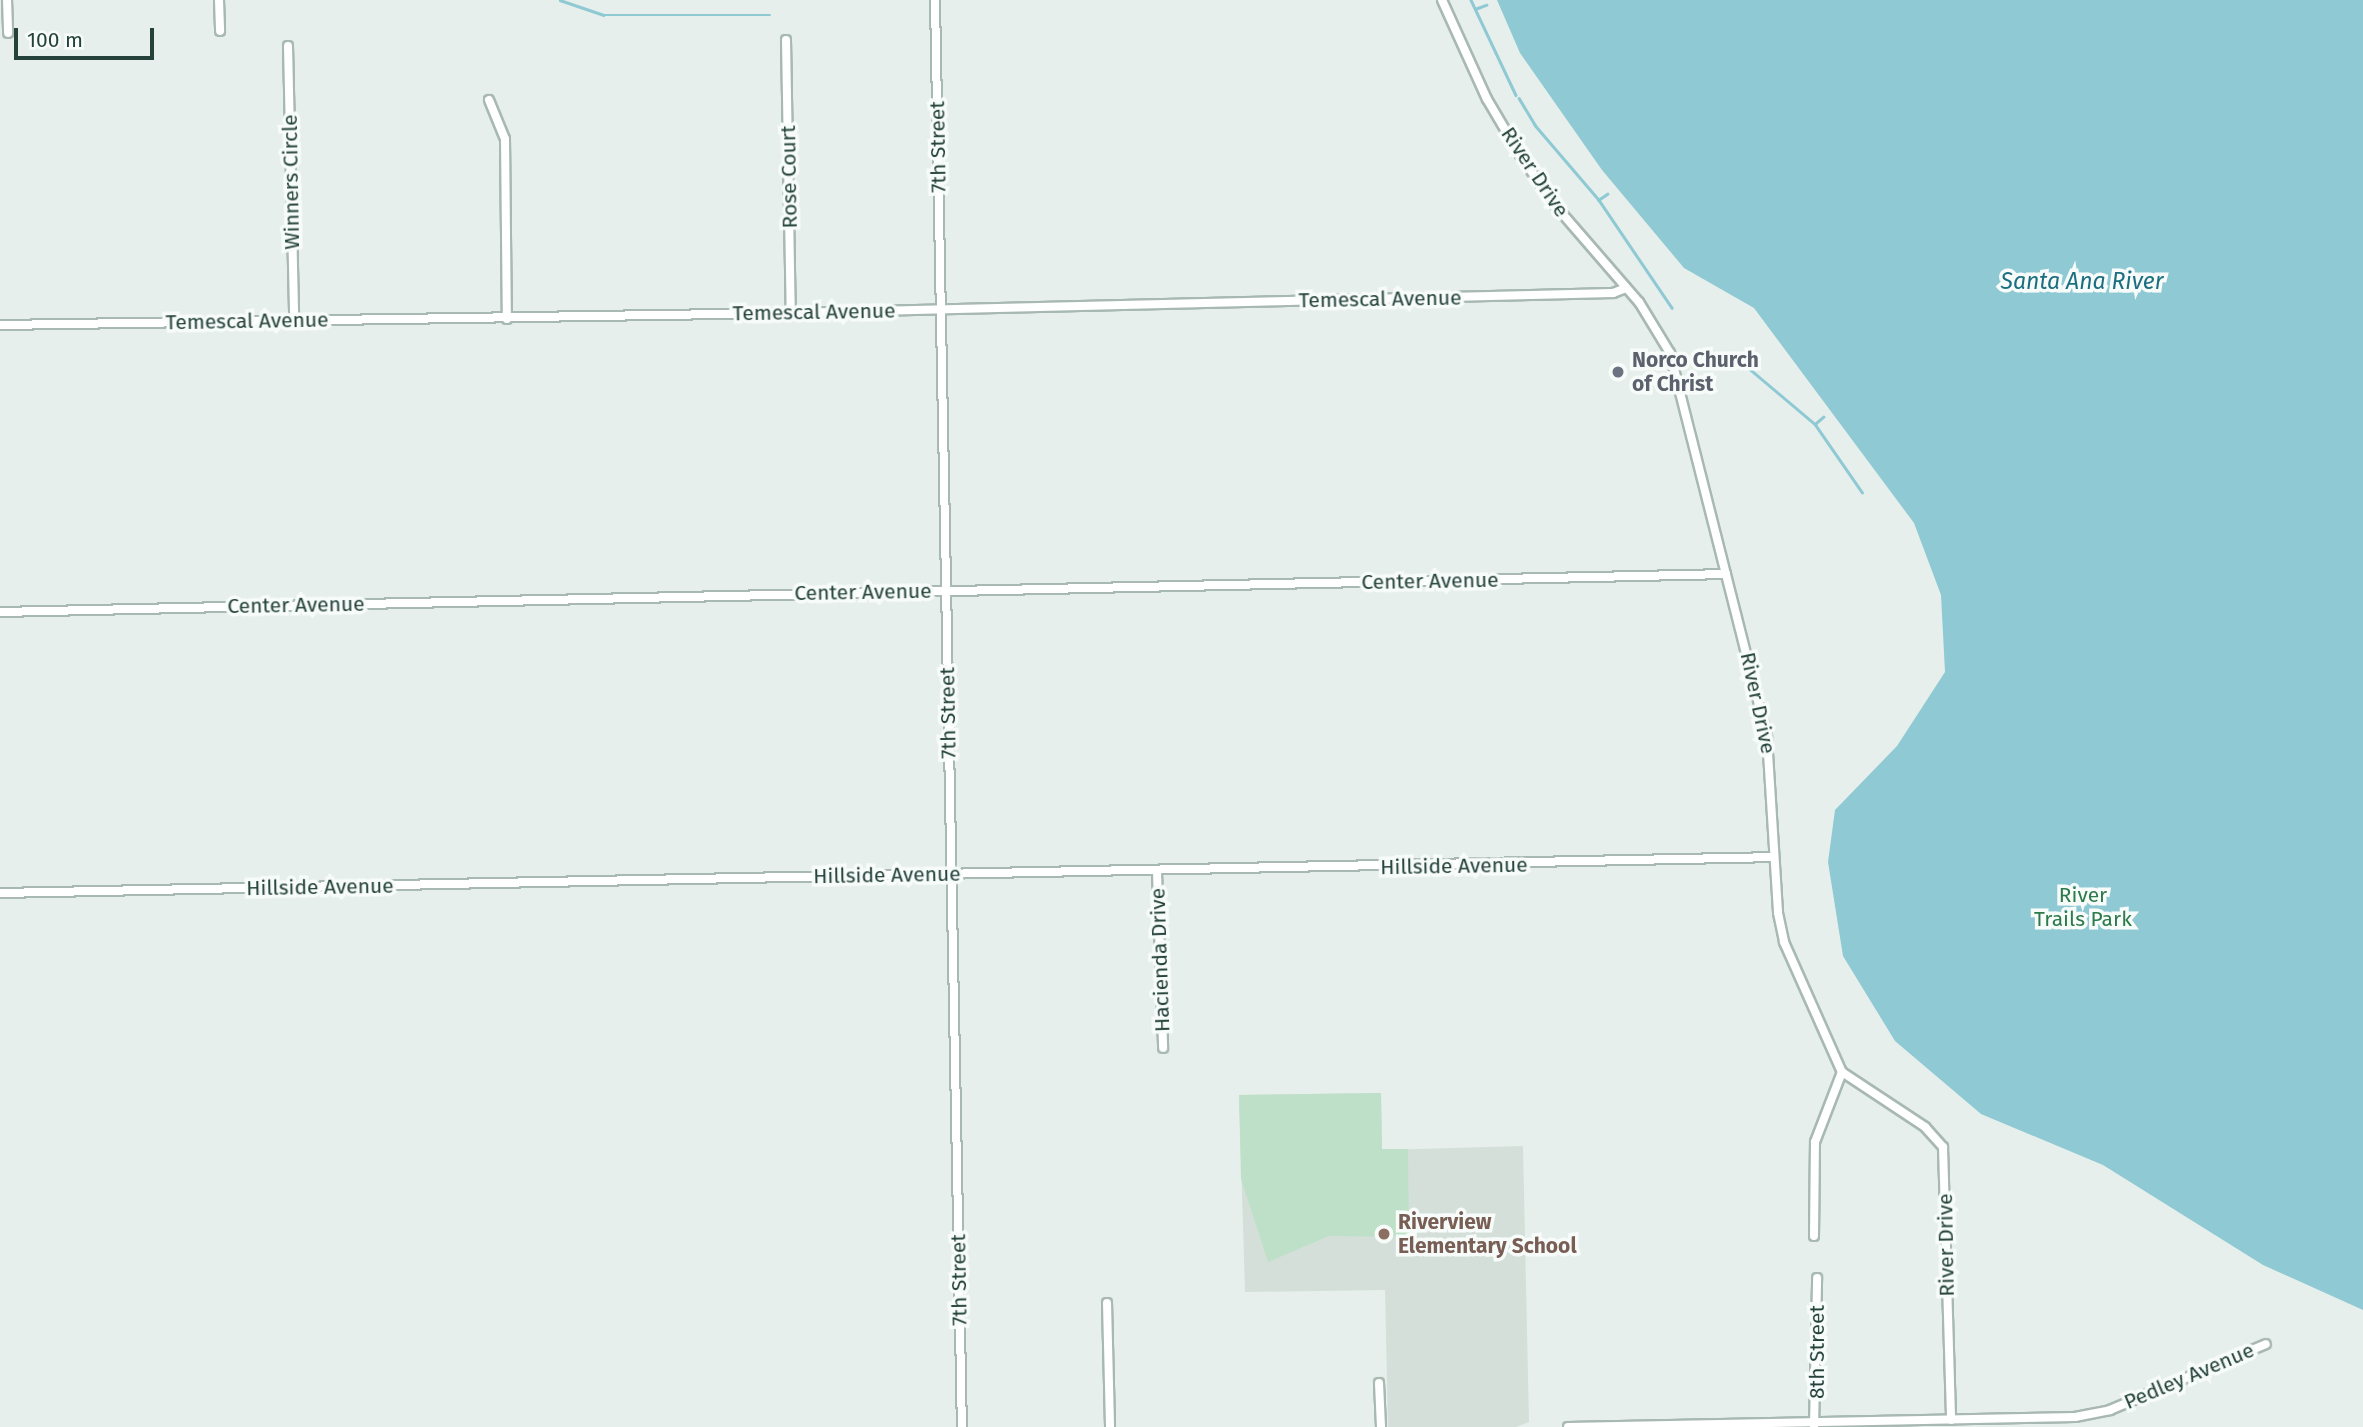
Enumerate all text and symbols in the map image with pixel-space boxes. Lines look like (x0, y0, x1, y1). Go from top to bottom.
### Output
scale bar (18, 14, 158, 58)
text: 100 m (27, 27, 83, 53)
street label: 7th Street (925, 101, 951, 193)
street label: Winners Circle (277, 114, 305, 250)
street label: River Drive (1496, 122, 1574, 222)
street label: Rose Court (776, 125, 802, 229)
water label: Santa Ana River (2001, 267, 2163, 295)
street label: Temescal Avenue (1298, 285, 1462, 313)
street label: Temescal Avenue (732, 298, 896, 326)
street label: Temescal Avenue (165, 307, 329, 335)
place label: Norco Church of Christ (1632, 347, 1759, 397)
marker: Norco Church of Christ (1610, 364, 1626, 380)
street label: Center Avenue (1361, 567, 1499, 595)
street label: Center Avenue (794, 578, 932, 606)
street label: Center Avenue (227, 591, 365, 619)
street label: River Drive (1735, 650, 1781, 756)
street label: 7th Street (935, 667, 961, 759)
street label: Hillside Avenue (1380, 852, 1528, 880)
street label: Hillside Avenue (813, 861, 961, 889)
street label: Hillside Avenue (246, 873, 394, 901)
park label: River Trails Park (2034, 882, 2132, 932)
street label: Hacienda Drive (1145, 888, 1175, 1032)
street label: River Drive (1933, 1193, 1959, 1297)
place label: Riverview Elementary School (1398, 1209, 1577, 1259)
marker: Riverview Elementary School (1376, 1226, 1392, 1242)
street label: 7th Street (946, 1234, 972, 1326)
street label: 8th Street (1804, 1305, 1830, 1399)
street label: Pedley Avenue (2120, 1337, 2258, 1415)

